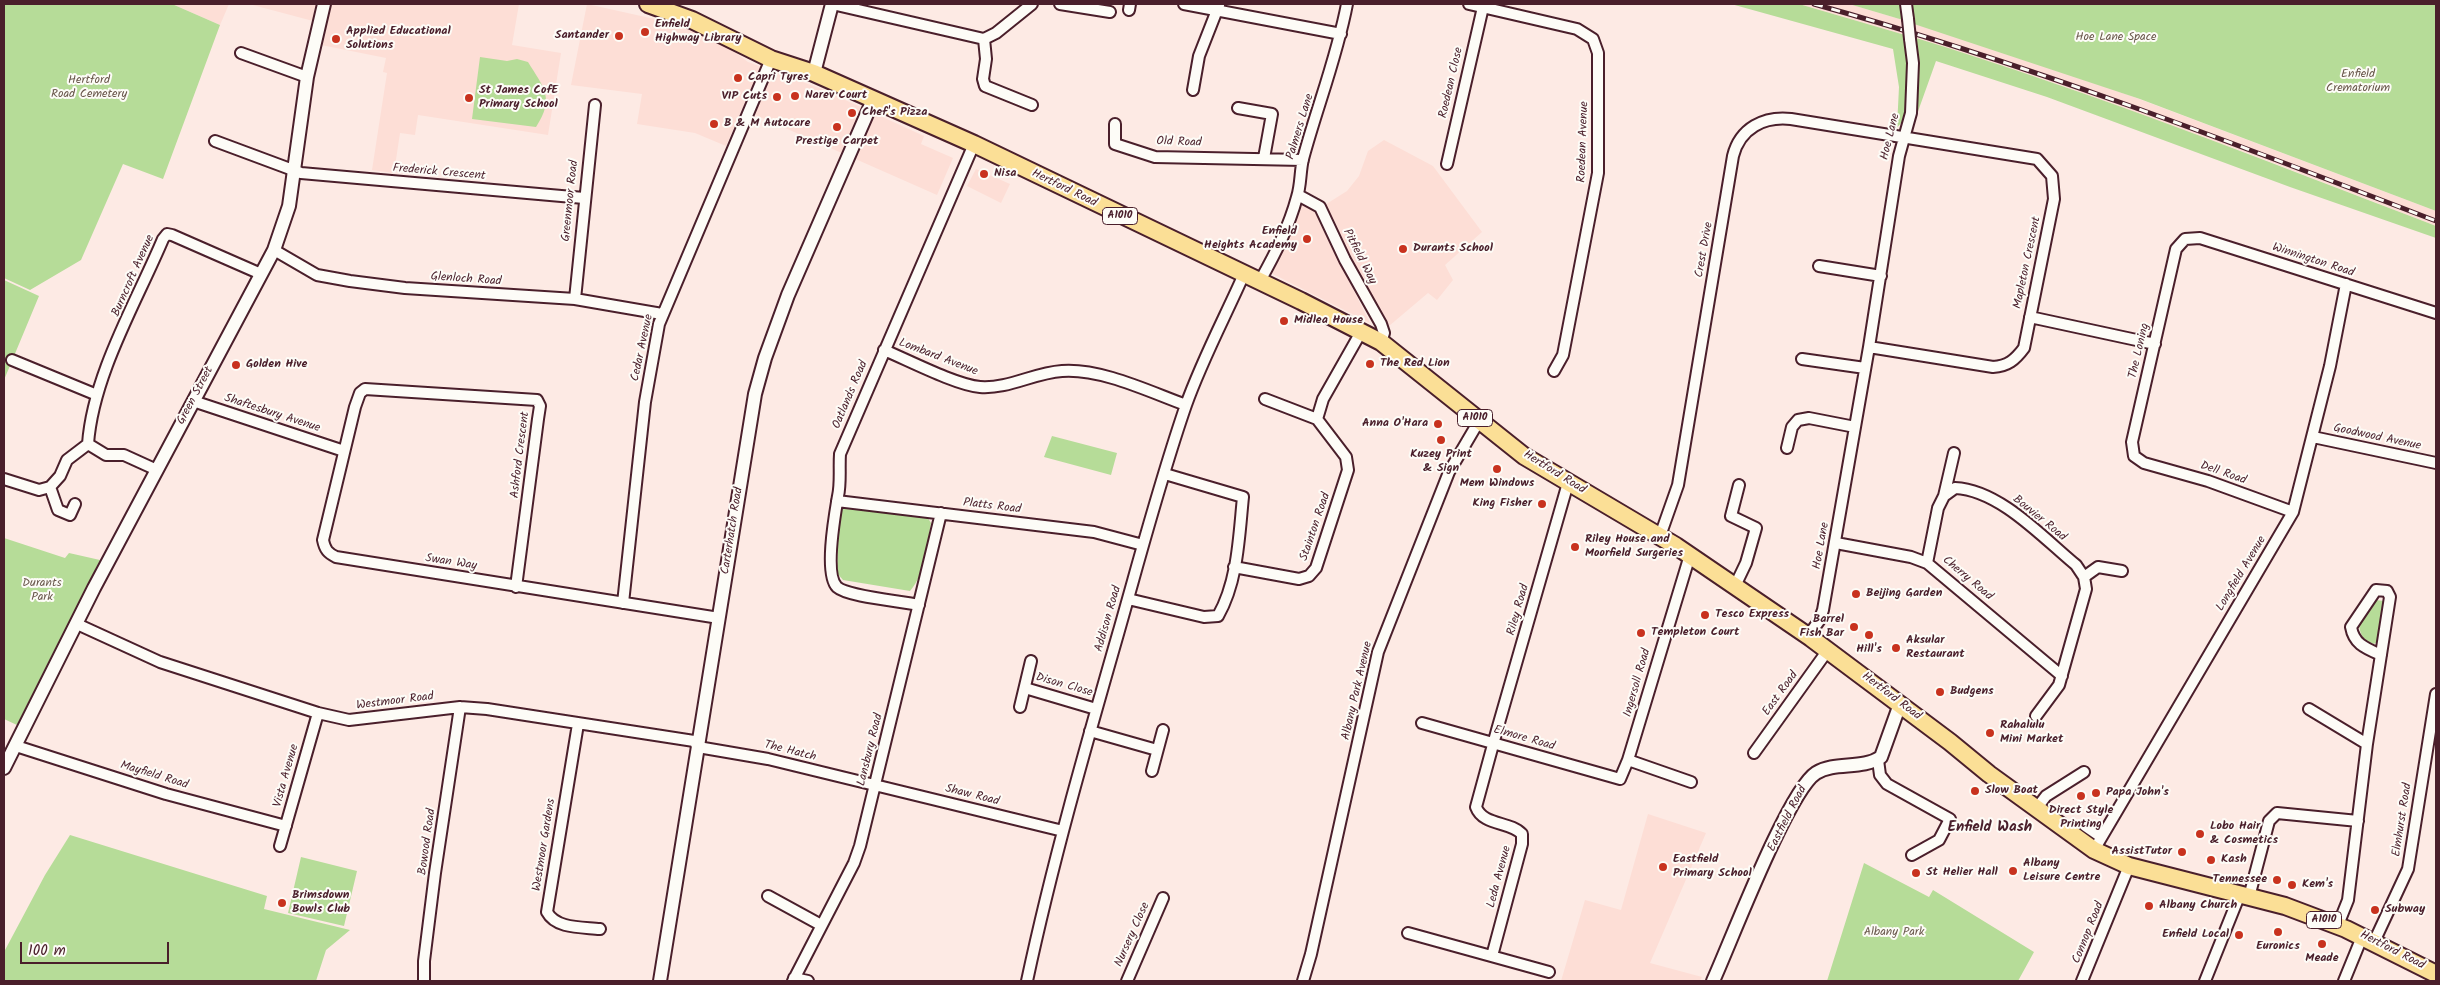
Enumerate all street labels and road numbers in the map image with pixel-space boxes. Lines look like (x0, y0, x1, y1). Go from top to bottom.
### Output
street label: Roedean Close (1437, 46, 1467, 120)
street label: Palmers Lane (1284, 92, 1318, 162)
street label: Roedean Avenue (1575, 101, 1593, 183)
street label: Hoe Lane (1878, 112, 1904, 162)
street label: Old Road (1156, 135, 1202, 151)
street label: Greenmoor Road (560, 160, 582, 242)
street label: Frederick Crescent (392, 162, 486, 184)
street label: Hertford Road (1029, 167, 1099, 211)
road number: A1010 (1102, 208, 1138, 225)
street label: Mapleton Crescent (2011, 216, 2045, 310)
street label: Crest Drive (1693, 221, 1717, 279)
street label: Pitfield Way (1339, 227, 1379, 287)
street label: Burncroft Avenue (110, 233, 158, 319)
street label: Winnington Road (2270, 241, 2356, 281)
street label: Glenloch Road (430, 270, 502, 290)
street label: Cedar Avenue (629, 313, 657, 383)
street label: The Loning (2127, 322, 2153, 380)
street label: Lombard Avenue (896, 336, 980, 380)
street label: Oatlands Road (830, 359, 872, 431)
street label: Green Street (175, 364, 217, 428)
street label: Shaftesbury Avenue (222, 392, 322, 436)
road number: A1010 (1458, 409, 1492, 426)
street label: Ashford Crescent (509, 411, 533, 499)
street label: Goodwood Avenue (2332, 422, 2422, 454)
street label: Hertford Road (1520, 448, 1588, 498)
street label: Dell Road (2198, 459, 2248, 489)
street label: Carterhatch Road (719, 486, 747, 576)
street label: Stainton Road (1298, 491, 1334, 563)
street label: Bouvier Road (2009, 493, 2069, 545)
street label: Platts Road (962, 496, 1022, 518)
street label: Hoe Lane (1811, 521, 1833, 571)
street label: Longfield Avenue (2214, 534, 2270, 614)
street label: Swan Way (424, 552, 478, 574)
street label: Cherry Road (1939, 554, 1995, 604)
street label: Riley Road (1505, 583, 1533, 637)
street label: Addison Road (1093, 584, 1125, 654)
street label: Albany Park Avenue (1340, 640, 1376, 742)
street label: Ingersoll Road (1621, 647, 1655, 719)
street label: East Road (1760, 669, 1802, 719)
street label: Hertford Road (1858, 670, 1924, 724)
street label: Dison Close (1034, 671, 1094, 701)
street label: Westmoor Road (356, 690, 434, 714)
street label: Lansbury Road (855, 712, 887, 788)
street label: Elmore Road (1492, 723, 1556, 755)
street label: The Hatch (762, 739, 818, 765)
street label: Vista Avenue (271, 743, 303, 809)
street label: Mayfield Road (118, 759, 190, 793)
street label: Shaw Road (943, 782, 1001, 810)
street label: Elmhurst Road (2390, 782, 2416, 858)
street label: Eastfield Road (1765, 784, 1811, 854)
street label: Westmoor Gardens (531, 798, 559, 892)
street label: Bowood Road (416, 808, 440, 876)
street label: Leda Avenue (1485, 844, 1515, 910)
street label: Connop Road (2070, 900, 2108, 966)
street label: Nursery Close (1112, 901, 1154, 969)
road number: A1010 (2306, 912, 2342, 928)
street label: Hertford Road (2357, 929, 2427, 973)

